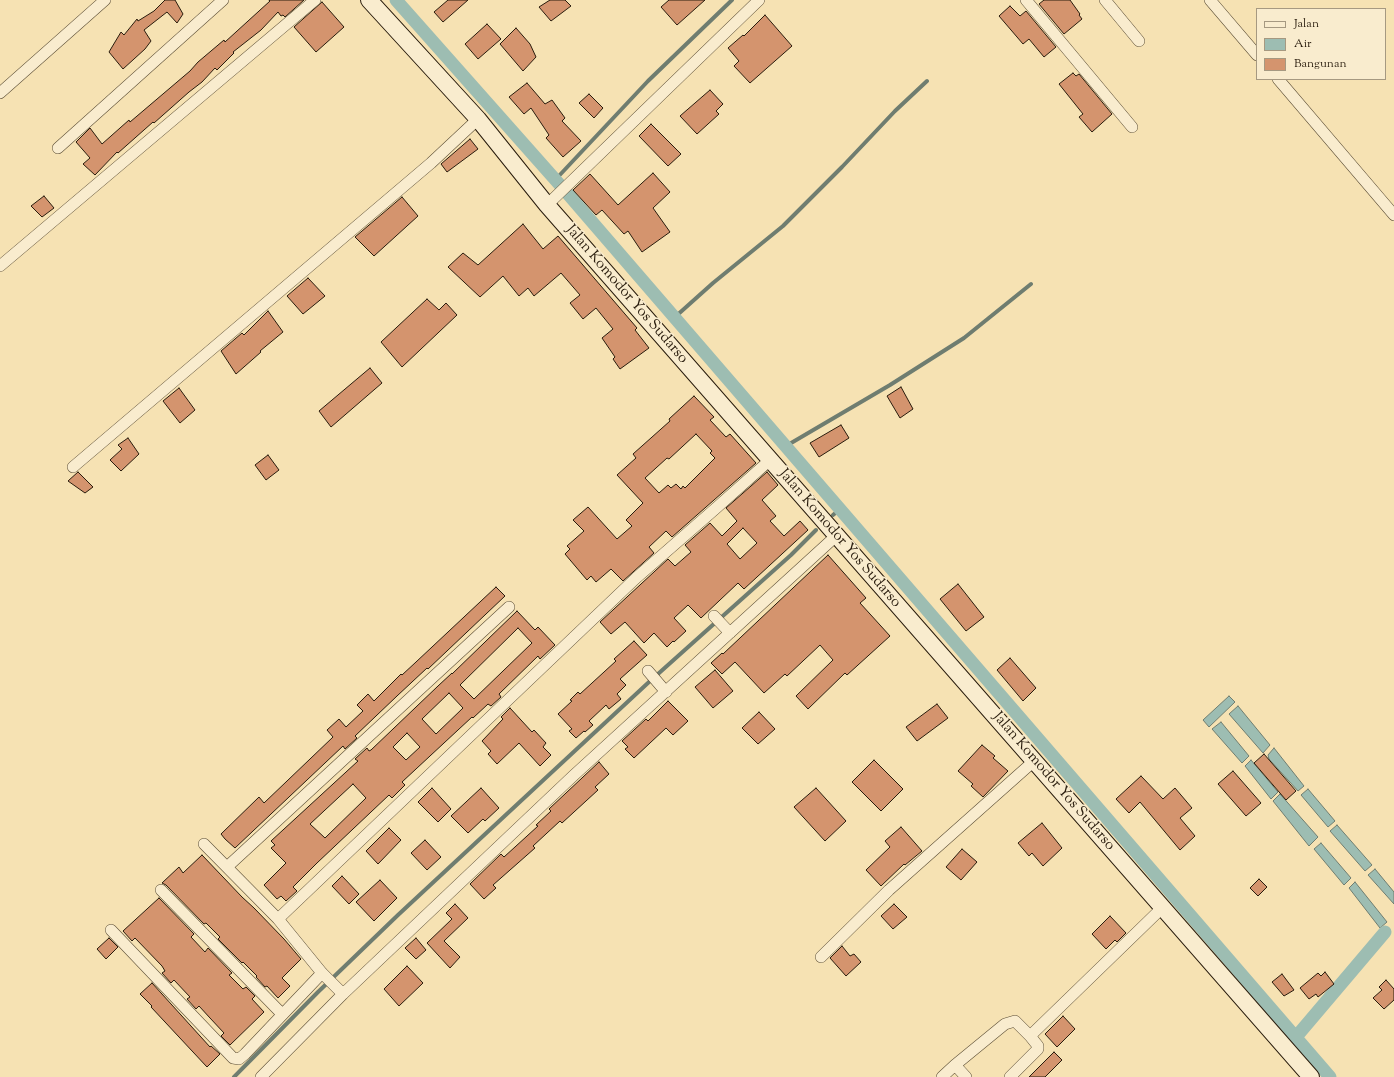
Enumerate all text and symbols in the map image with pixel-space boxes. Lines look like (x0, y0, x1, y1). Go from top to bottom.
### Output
legend (1256, 8, 1386, 80)
text: Jalan (1294, 15, 1319, 33)
text: Air (1294, 35, 1312, 53)
text: Bangunan (1294, 55, 1347, 73)
street label: Jalan Komodor Yos Sudarso (561, 222, 691, 368)
street label: Jalan Komodor Yos Sudarso (774, 466, 904, 612)
street label: Jalan Komodor Yos Sudarso (988, 709, 1118, 855)

